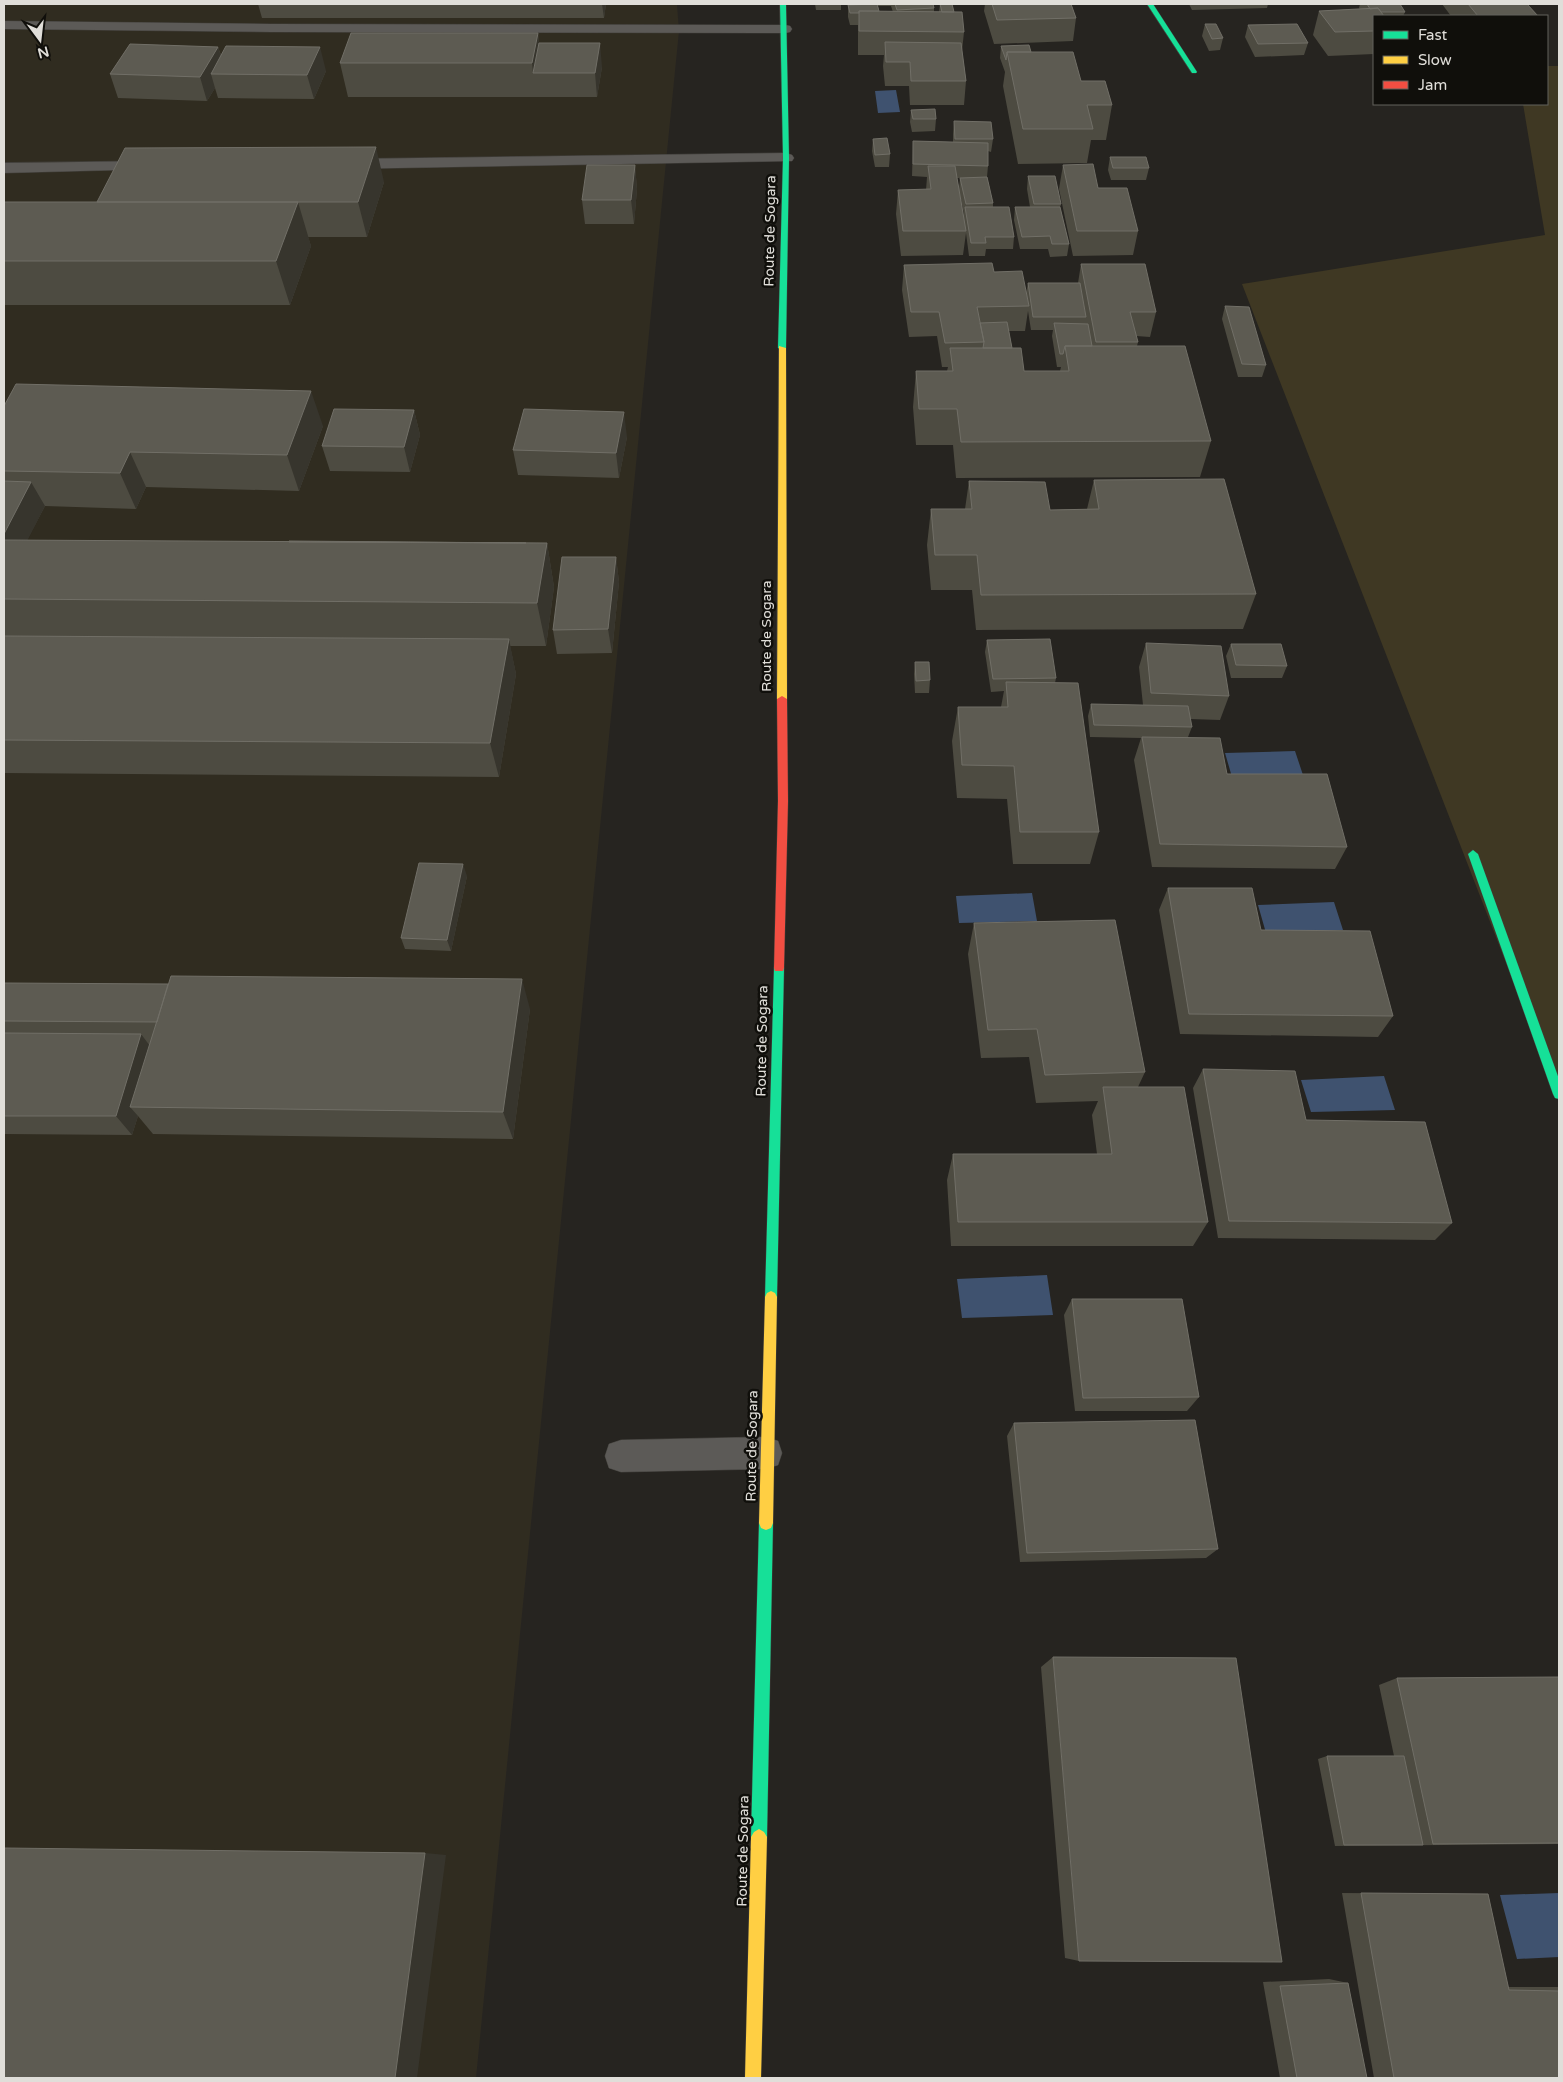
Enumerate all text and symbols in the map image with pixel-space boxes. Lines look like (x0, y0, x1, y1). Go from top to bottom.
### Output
north arrow (15, 15, 65, 65)
legend (1373, 15, 1548, 105)
text: Fast (1418, 26, 1448, 44)
text: N (36, 42, 51, 62)
text: Slow (1418, 51, 1452, 69)
text: Jam (1418, 76, 1447, 94)
street label: Route de Sogara (761, 175, 779, 287)
street label: Route de Sogara (758, 580, 775, 692)
street label: Route de Sogara (753, 985, 771, 1097)
street label: Route de Sogara (743, 1390, 761, 1502)
street label: Route de Sogara (734, 1795, 752, 1907)

